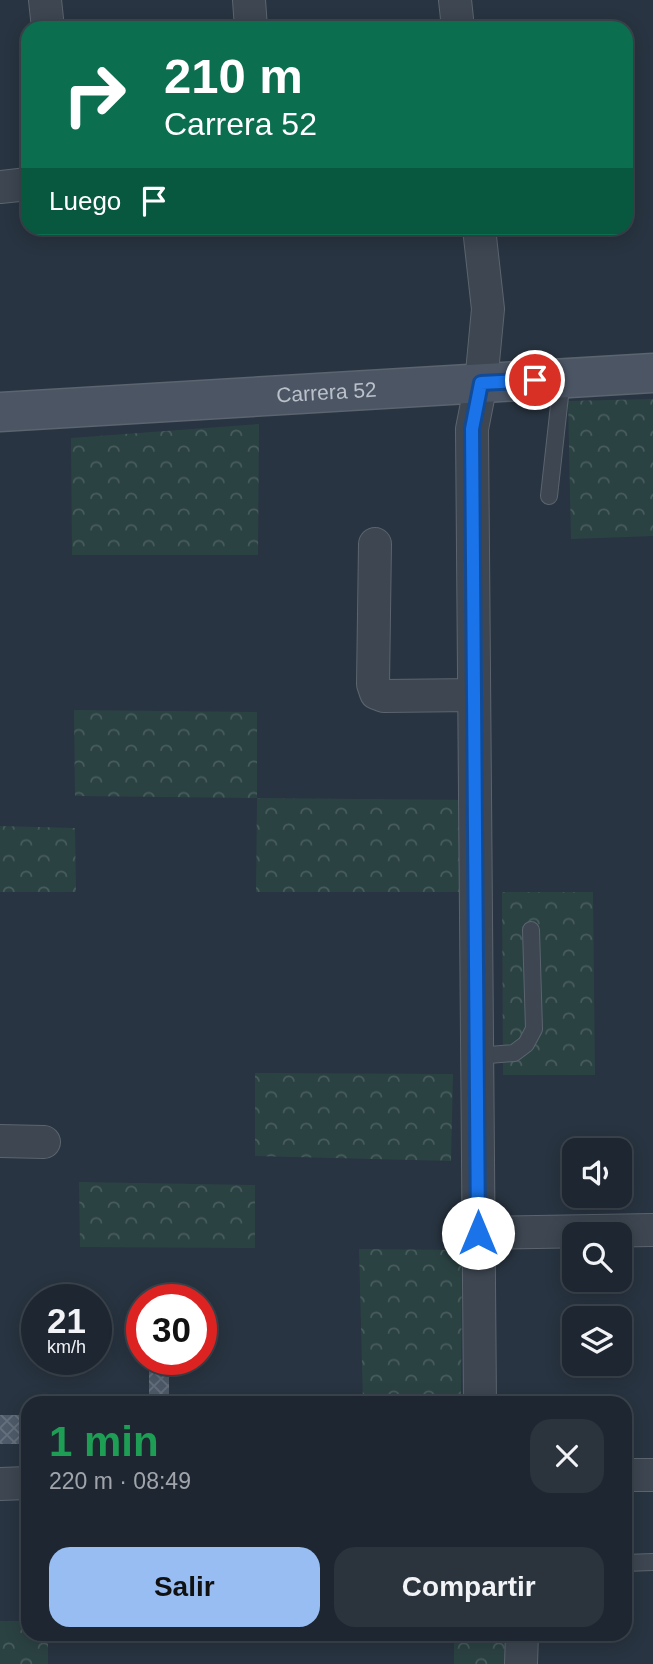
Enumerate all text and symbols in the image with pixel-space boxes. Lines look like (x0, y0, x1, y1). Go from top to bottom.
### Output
icon: right (49, 49, 140, 140)
text: 210 m (164, 49, 303, 103)
text: Carrera 52 (164, 106, 317, 142)
icon: arrive (135, 182, 173, 220)
text: Luego (49, 186, 121, 216)
pin (505, 350, 565, 410)
icon: arrive (516, 361, 554, 399)
street label: Carrera 52 (276, 378, 377, 406)
map controls (562, 1138, 632, 1376)
button: sound (562, 1138, 632, 1208)
position arrow (441, 1196, 515, 1270)
button: search (562, 1222, 632, 1292)
speed limit sign: 30 (126, 1284, 217, 1375)
text: 21 (47, 1301, 86, 1340)
button: layers (562, 1306, 632, 1376)
text: km/h (47, 1337, 86, 1357)
text: 1 min (49, 1418, 159, 1465)
button: close (530, 1419, 604, 1493)
text: 220 m · 08:49 (49, 1468, 191, 1494)
button: Salir (49, 1547, 320, 1627)
button: Compartir (334, 1547, 604, 1627)

